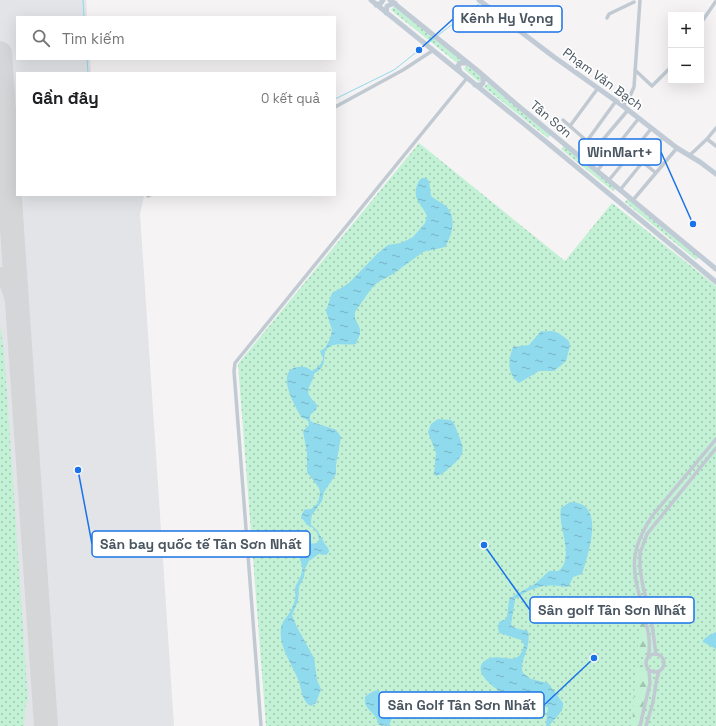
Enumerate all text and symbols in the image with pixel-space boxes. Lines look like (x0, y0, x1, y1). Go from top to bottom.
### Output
callout: Kênh Hy Vọng (453, 6, 562, 32)
text: Kênh Hy Vọng (460, 9, 554, 27)
map controls (668, 12, 704, 84)
button: + (668, 12, 704, 48)
search box (16, 16, 336, 60)
icon: search (30, 27, 52, 49)
text: Tìm kiếm (62, 29, 125, 48)
street label: Phạm Văn Bạch (559, 44, 647, 114)
button: − (668, 48, 704, 84)
text: Gần đây (32, 87, 99, 109)
text: 0 kết quả (261, 90, 320, 107)
street label: Tân Sơn (527, 97, 575, 141)
callout: WinMart+ (579, 139, 661, 165)
text: WinMart+ (587, 143, 653, 161)
callout: Sân bay quốc tế Tân Sơn Nhất (92, 531, 310, 557)
text: Sân bay quốc tế Tân Sơn Nhất (100, 535, 302, 553)
callout: Sân golf Tân Sơn Nhất (530, 597, 694, 623)
text: Sân golf Tân Sơn Nhất (538, 601, 686, 619)
callout: Sân Golf Tân Sơn Nhất (379, 692, 544, 718)
text: Sân Golf Tân Sơn Nhất (388, 696, 536, 714)

